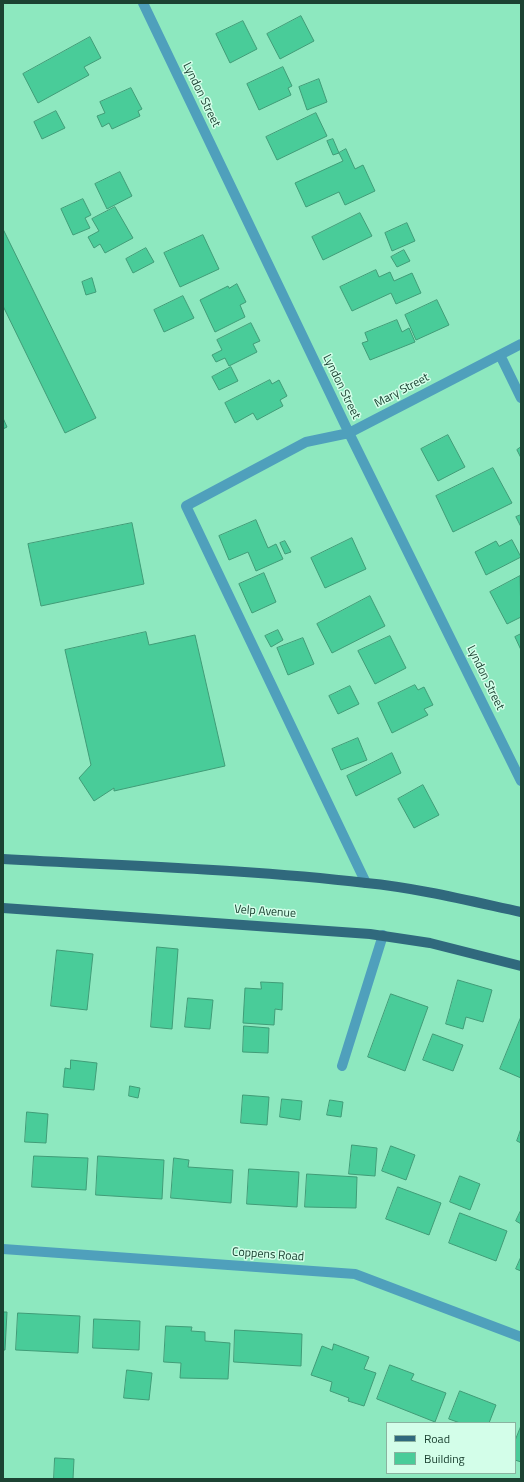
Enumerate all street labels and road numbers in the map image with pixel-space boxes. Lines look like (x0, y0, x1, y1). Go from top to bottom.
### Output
street label: Lyndon Street (179, 60, 223, 130)
street label: Lyndon Street (319, 352, 363, 422)
street label: Mary Street (372, 371, 432, 411)
street label: Lyndon Street (463, 643, 507, 713)
street label: Velp Avenue (234, 903, 296, 921)
street label: Coppens Road (232, 1245, 304, 1265)

